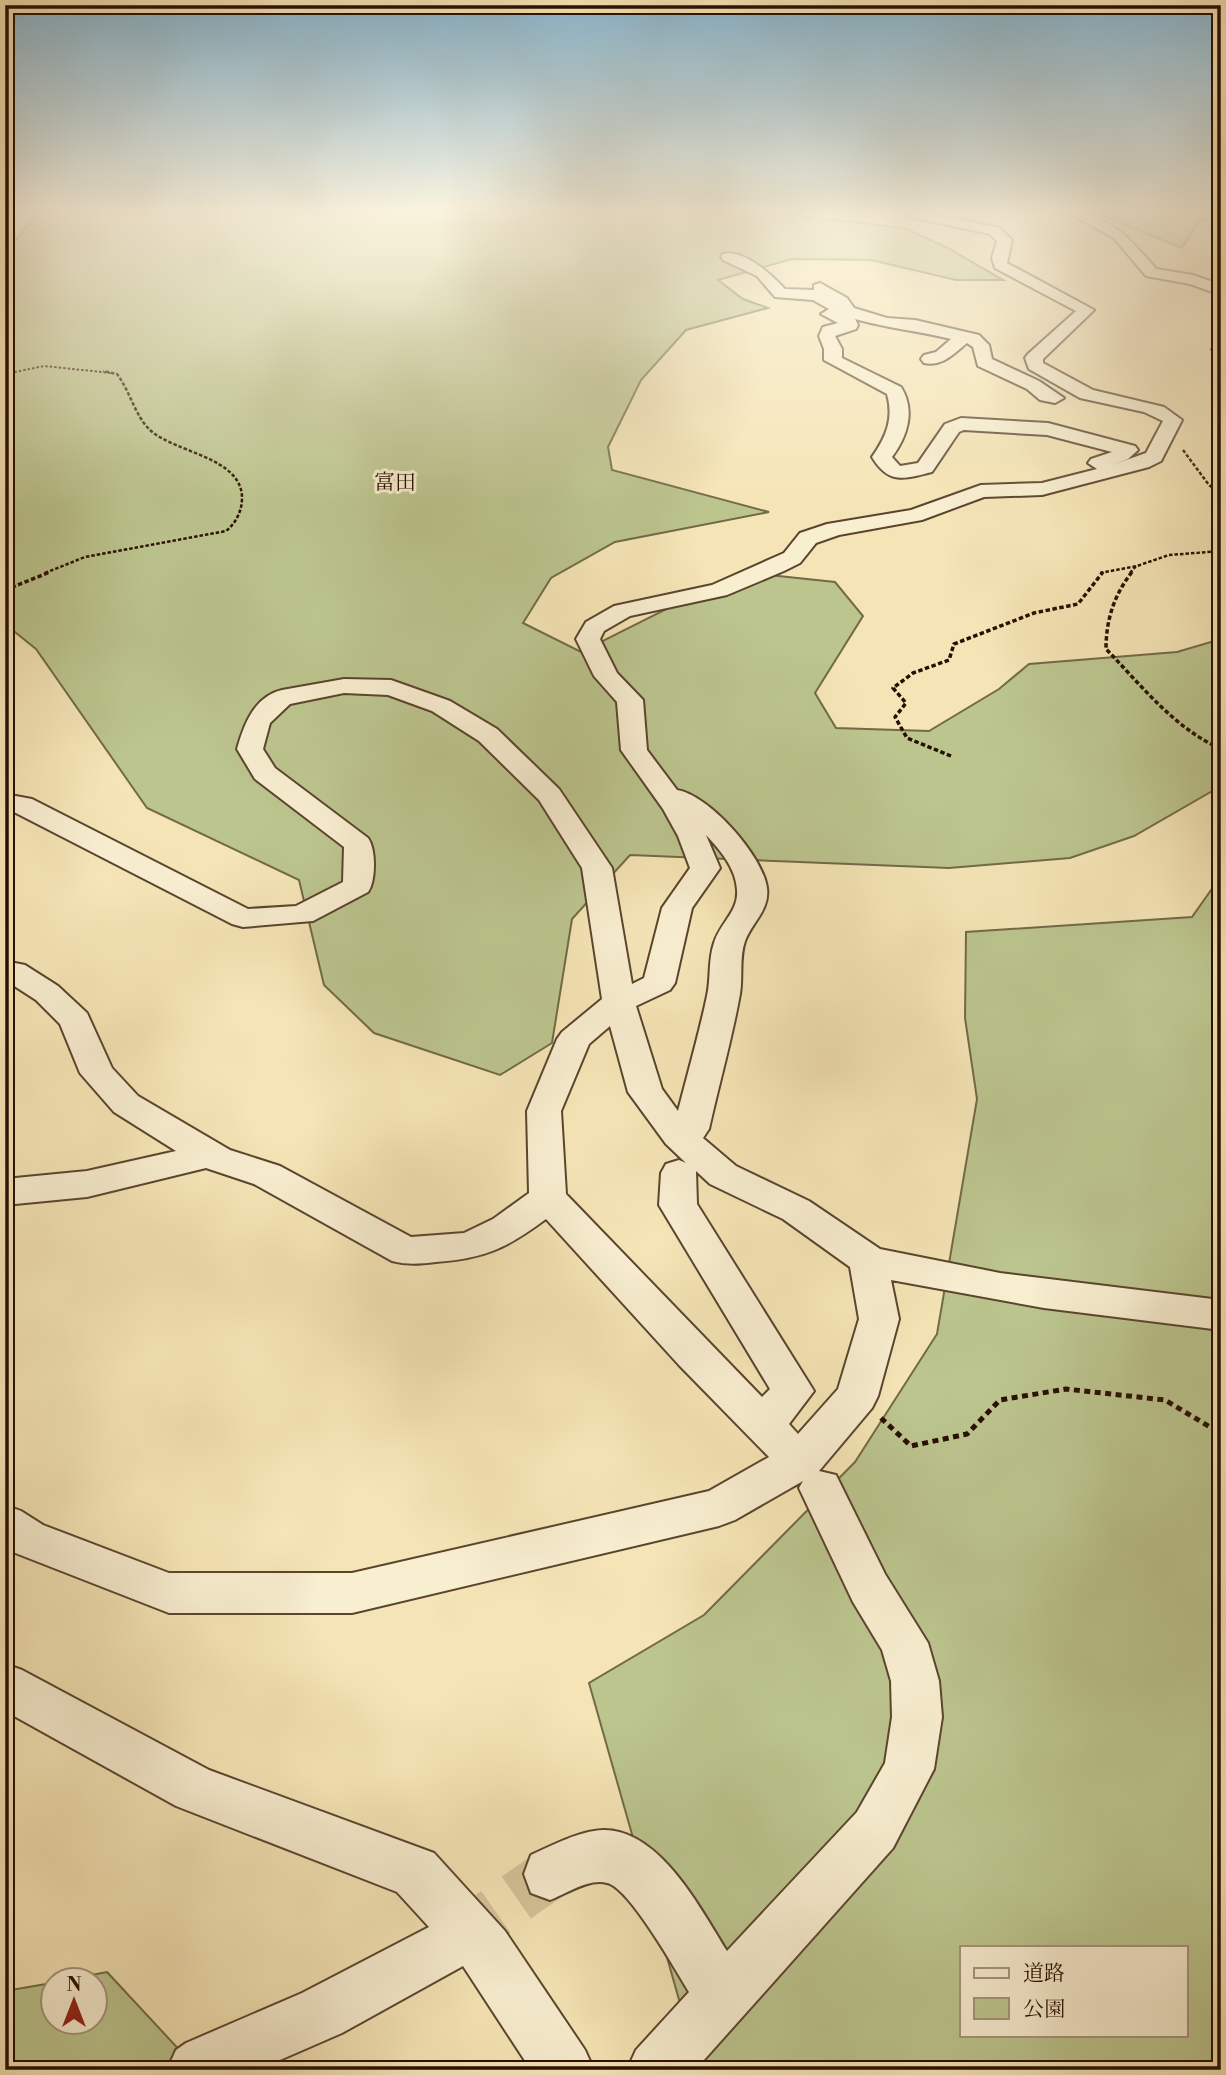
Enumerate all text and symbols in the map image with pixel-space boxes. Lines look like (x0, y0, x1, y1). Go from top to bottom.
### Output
district label: 富田 (374, 470, 416, 496)
legend (960, 1946, 1188, 2036)
text: 道路 (1023, 1961, 1065, 1987)
north arrow (38, 1966, 108, 2036)
text: N (66, 1973, 82, 1997)
text: 公園 (1023, 1997, 1065, 2023)

